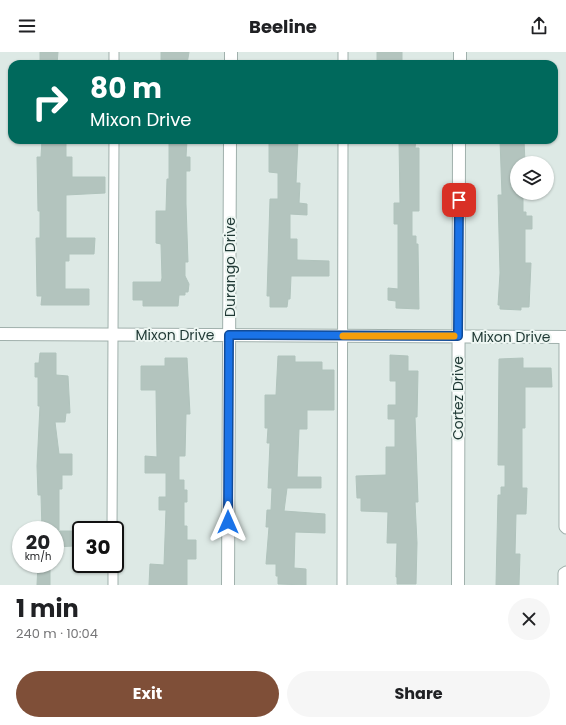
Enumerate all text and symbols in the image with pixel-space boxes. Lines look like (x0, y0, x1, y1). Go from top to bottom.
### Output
text: Beeline (249, 14, 317, 39)
icon: menu (16, 15, 38, 37)
icon: share (528, 15, 550, 37)
text: 80 m (90, 69, 162, 108)
icon: right (24, 76, 76, 128)
text: Mixon Drive (90, 107, 192, 132)
map controls (510, 156, 554, 200)
button: layers (510, 156, 554, 200)
pin (442, 183, 476, 217)
icon: arrive (448, 189, 470, 211)
street label: Durango Drive (220, 217, 240, 317)
street label: Mixon Drive (136, 325, 215, 345)
street label: Mixon Drive (472, 327, 551, 347)
street label: Cortez Drive (448, 356, 468, 440)
position arrow (207, 501, 249, 543)
speed limit sign: 30 (72, 521, 124, 573)
text: 20 (26, 528, 50, 556)
text: km/h (25, 549, 51, 564)
text: 1 min (16, 592, 79, 625)
button: close (508, 598, 550, 640)
text: 240 m · 10:04 (16, 624, 98, 643)
button: Exit (16, 671, 279, 717)
button: Share (287, 671, 550, 717)

